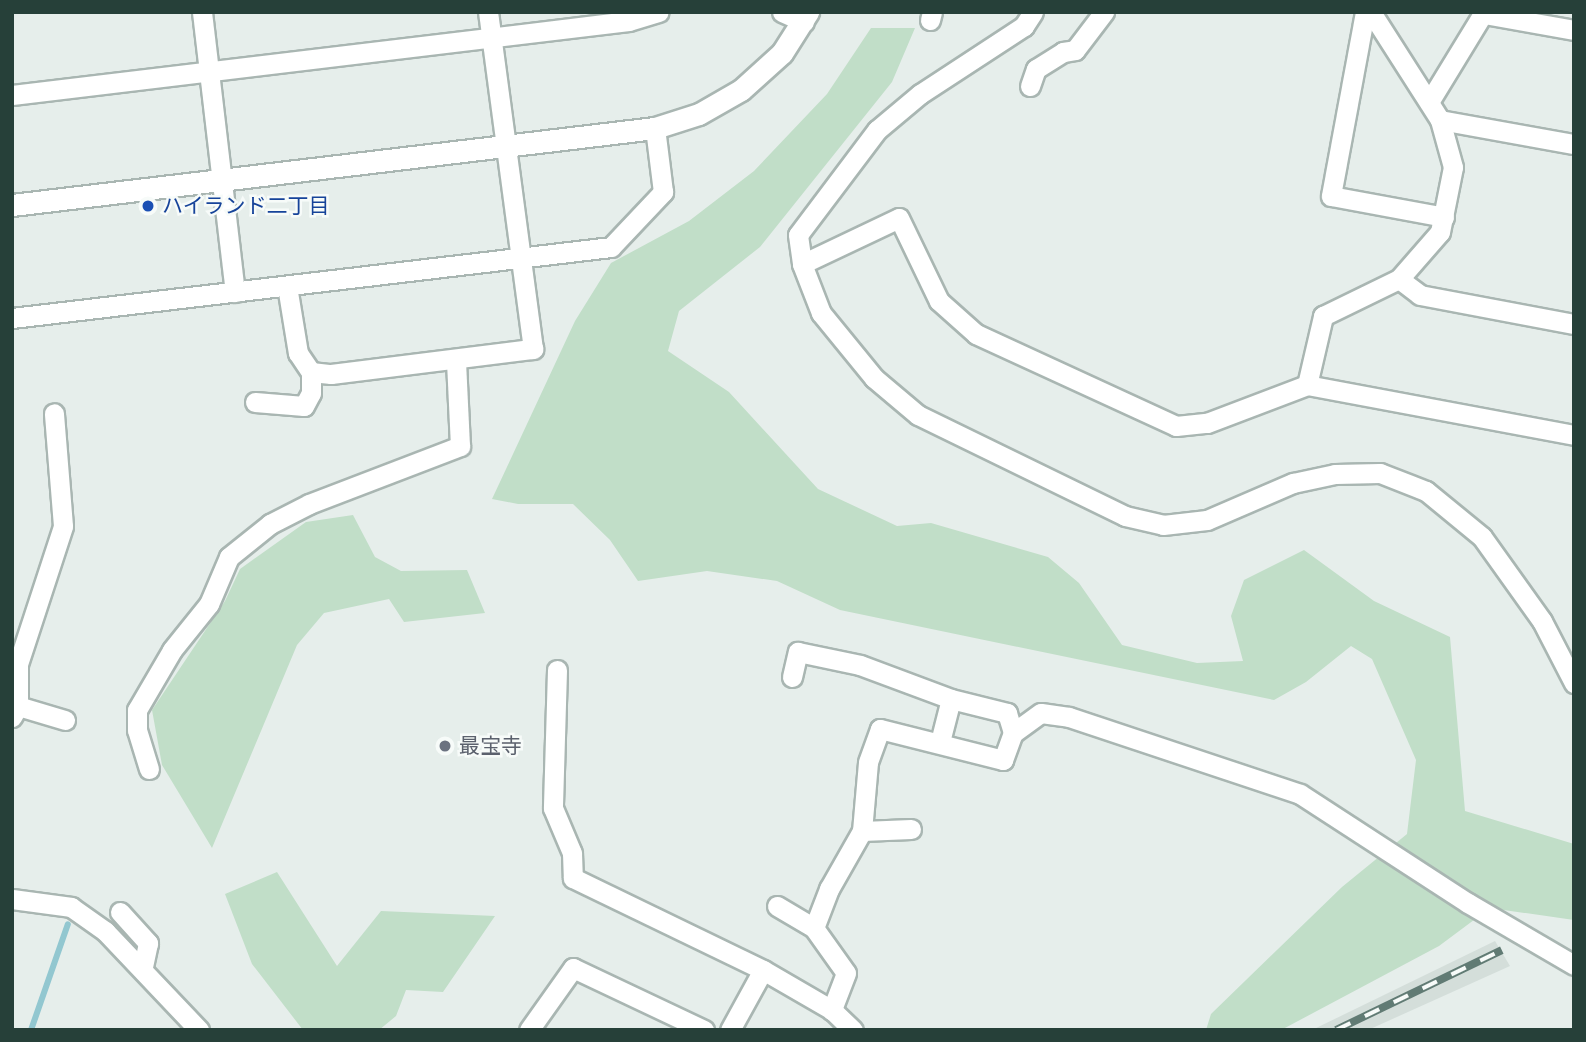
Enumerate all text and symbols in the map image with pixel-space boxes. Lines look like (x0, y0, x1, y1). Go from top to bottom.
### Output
place label: ハイランド二丁目 (162, 193, 330, 219)
marker: ハイランド二丁目 (140, 198, 156, 214)
place label: 最宝寺 (459, 733, 522, 759)
marker: 最宝寺 (437, 738, 453, 754)

